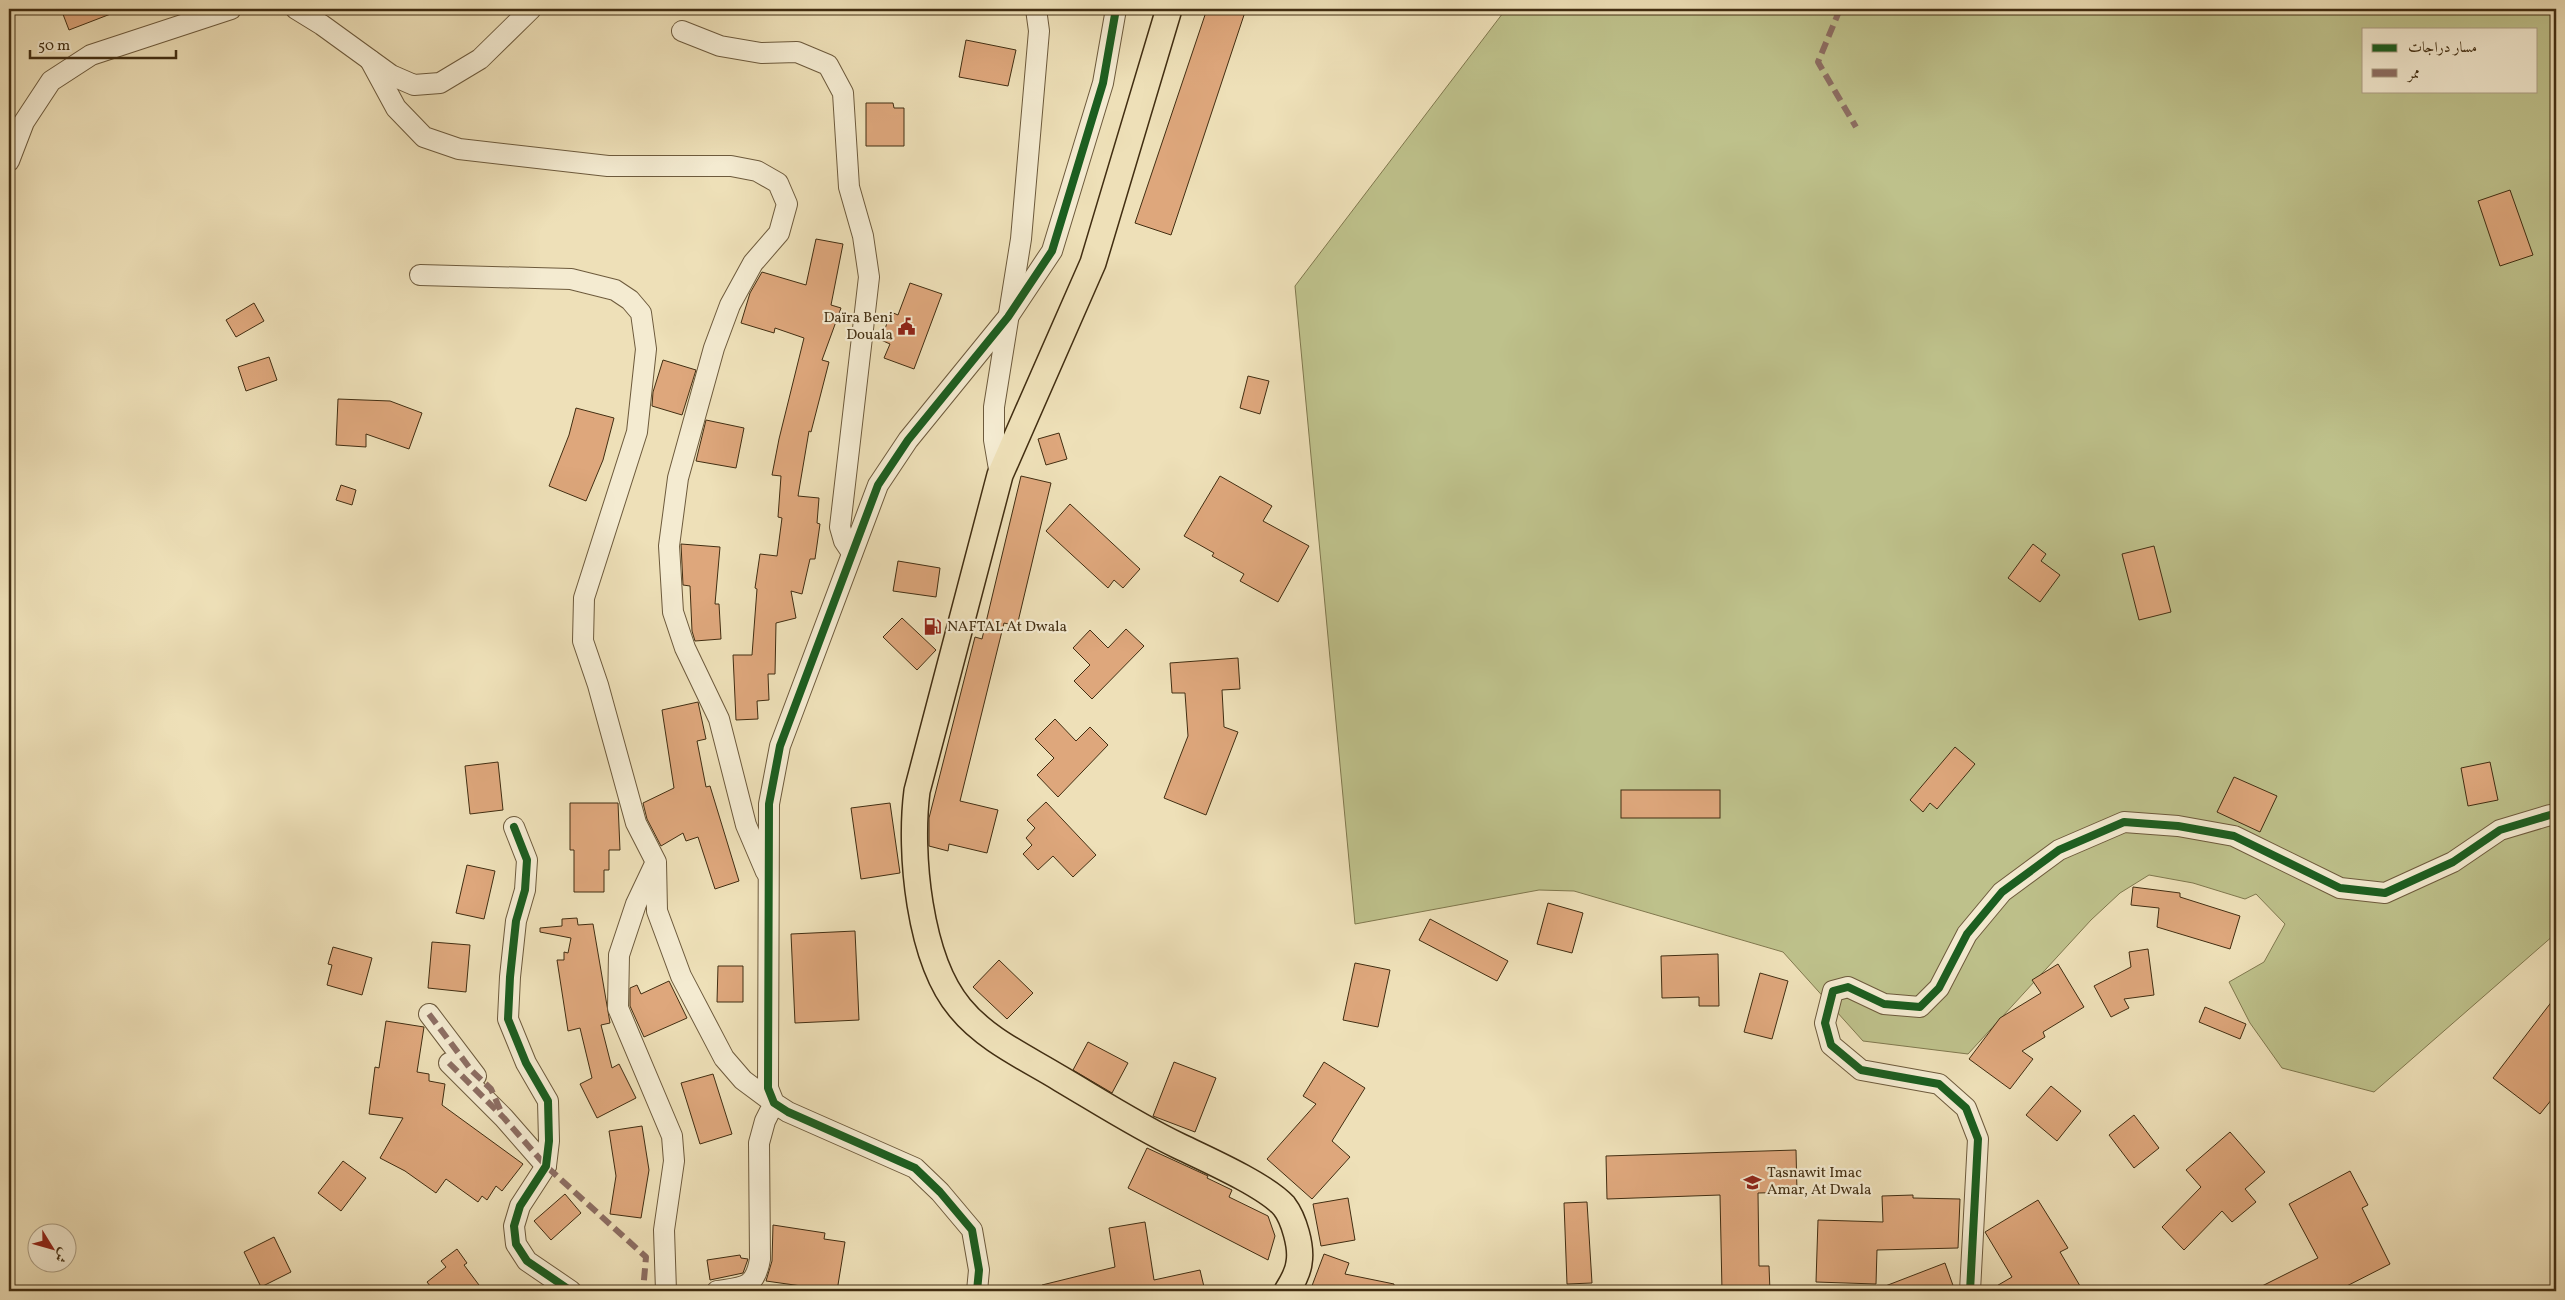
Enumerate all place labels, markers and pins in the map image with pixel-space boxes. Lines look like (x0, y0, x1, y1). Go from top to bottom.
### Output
place label: Daïra Beni Douala (823, 308, 893, 346)
public building icon: Daïra Beni Douala (897, 317, 917, 337)
fuel station icon: NAFTAL At Dwala (923, 617, 943, 637)
place label: NAFTAL At Dwala (947, 617, 1067, 638)
place label: Tasnawit Imac Amar, At Dwala (1767, 1163, 1871, 1201)
school or university icon: Tasnawit Imac Amar, At Dwala (1743, 1172, 1763, 1192)

